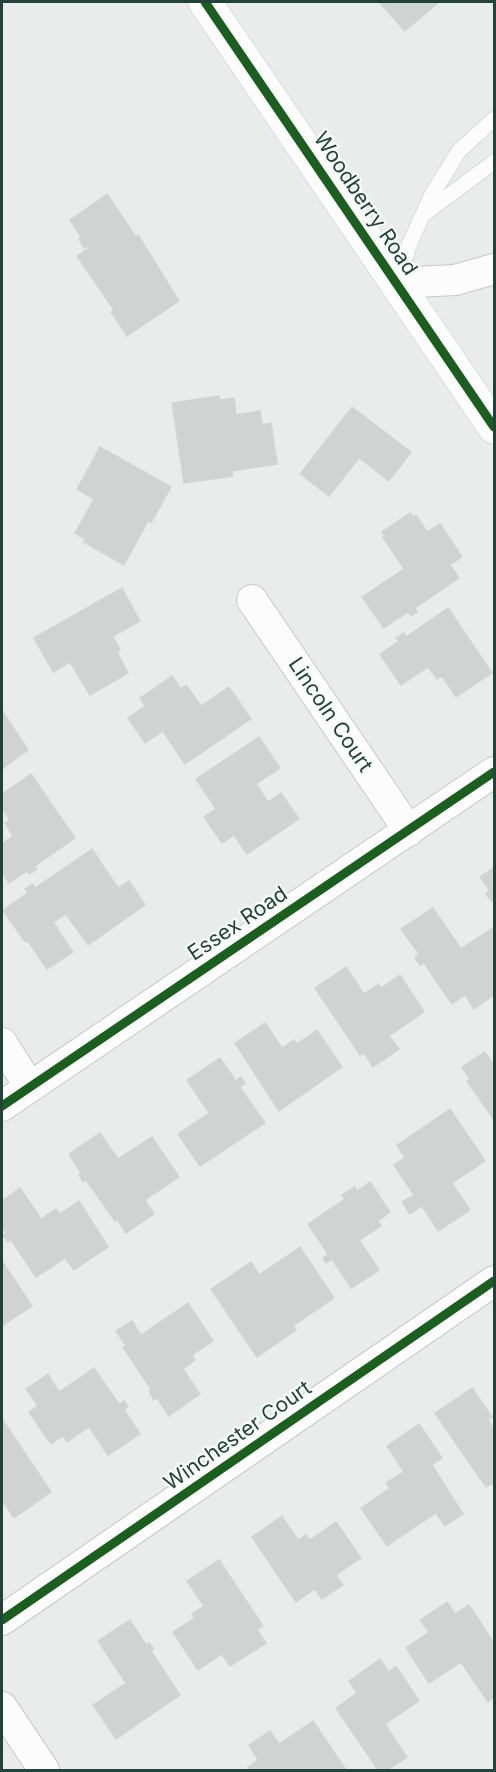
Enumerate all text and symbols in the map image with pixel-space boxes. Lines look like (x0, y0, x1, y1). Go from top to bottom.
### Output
street label: Woodberry Road (308, 127, 422, 281)
street label: Lincoln Court (282, 653, 378, 777)
street label: Essex Road (183, 882, 293, 966)
street label: Winchester Court (159, 1376, 317, 1496)

